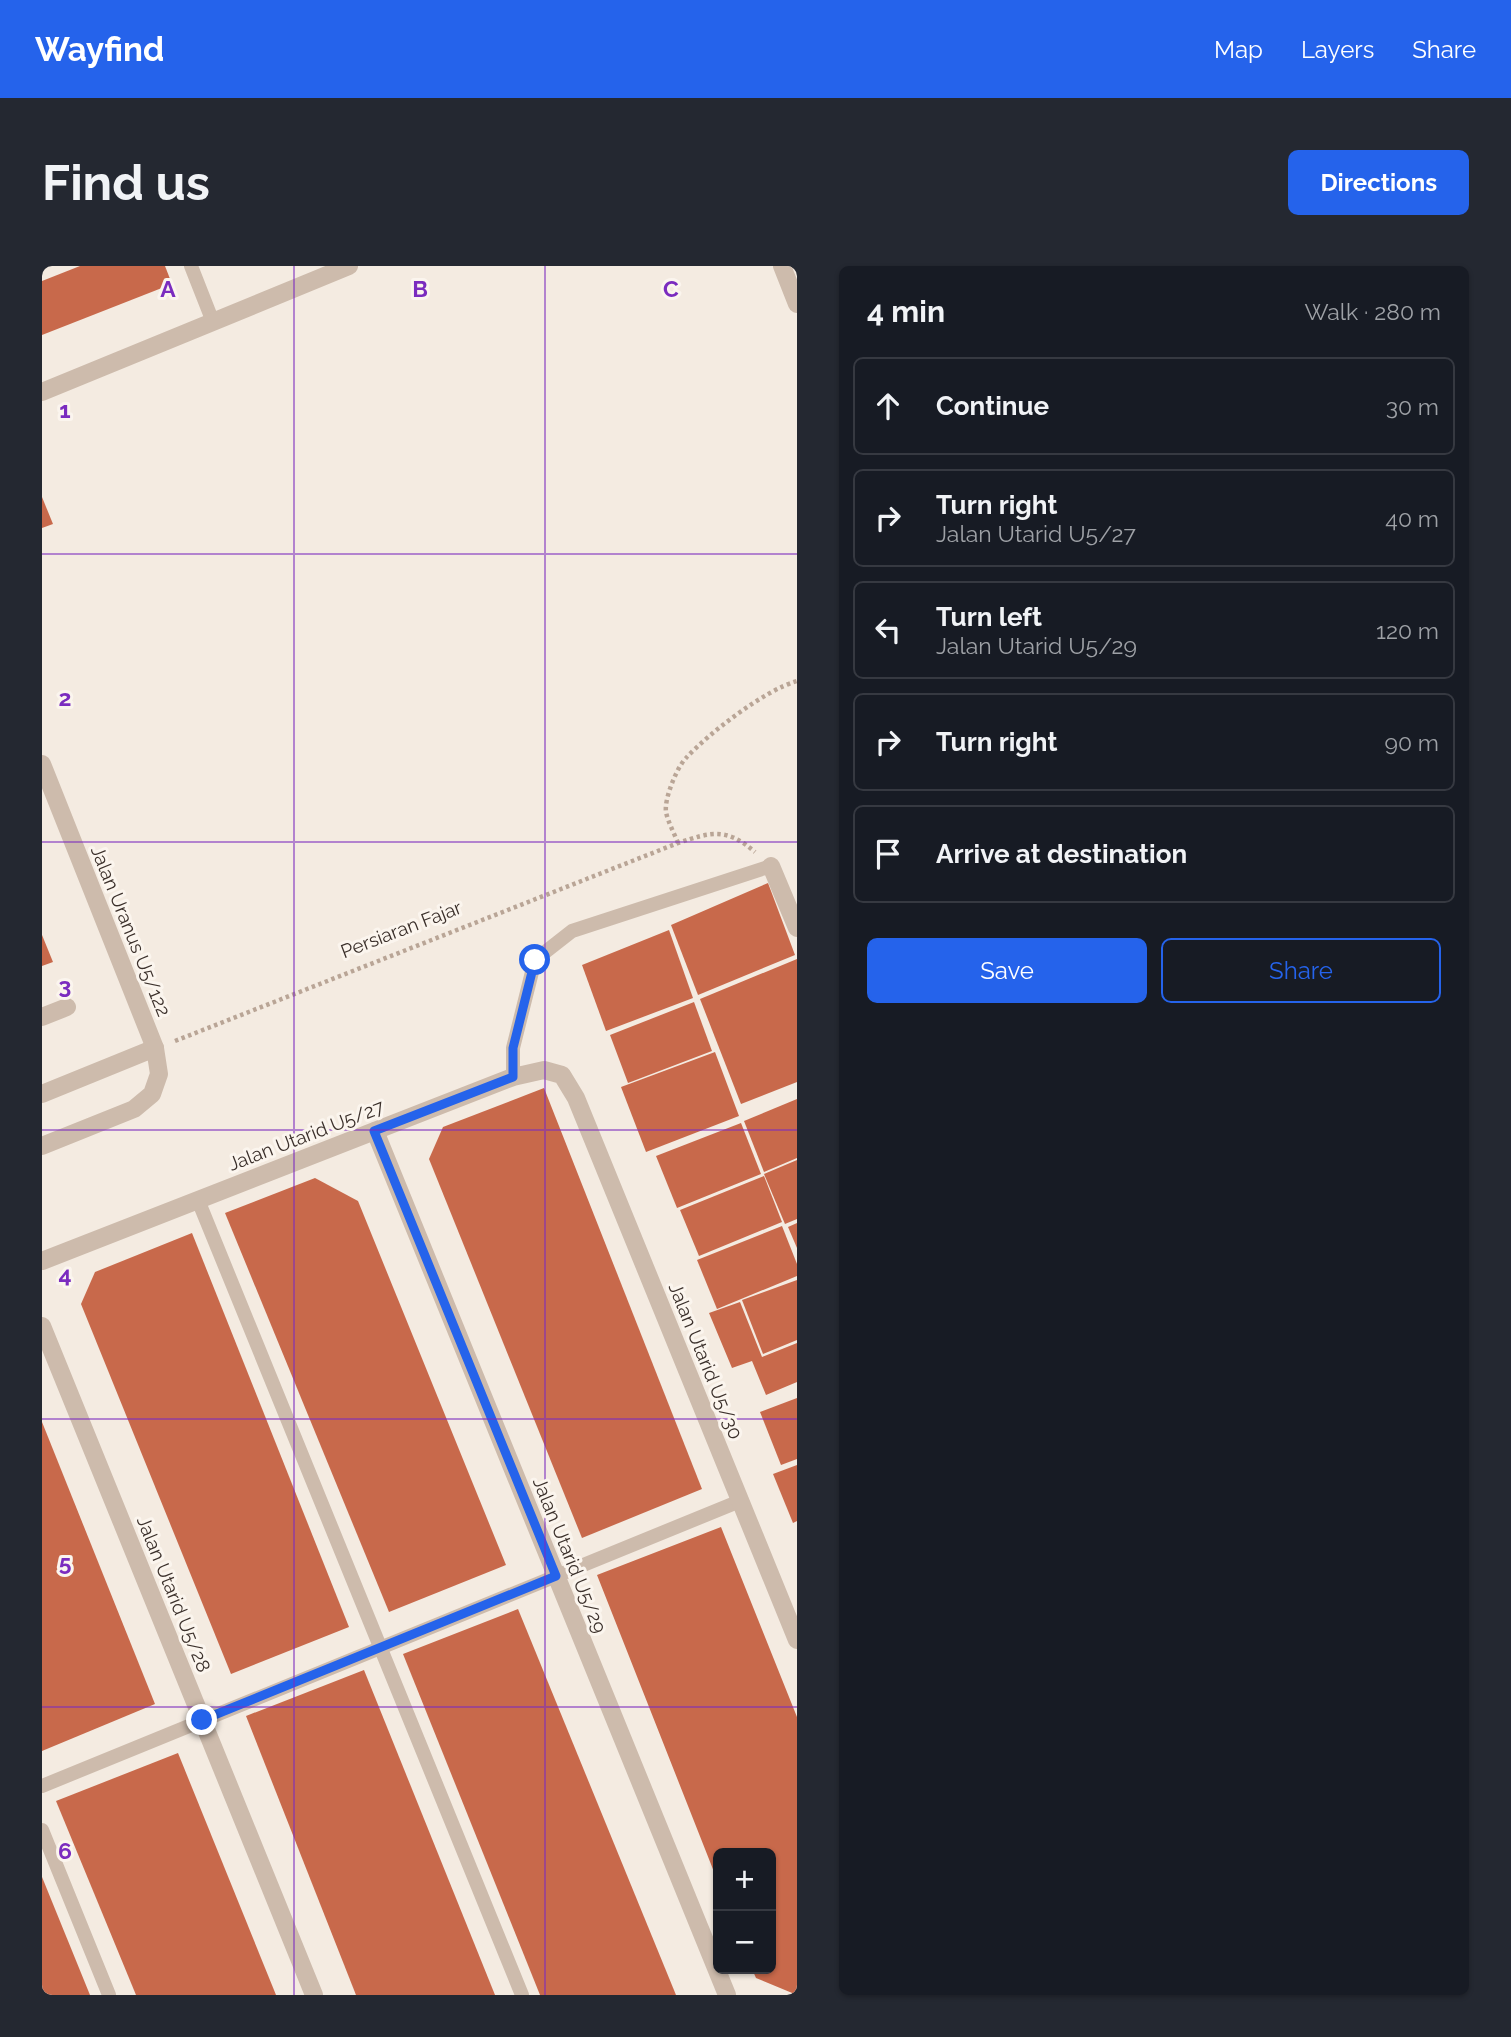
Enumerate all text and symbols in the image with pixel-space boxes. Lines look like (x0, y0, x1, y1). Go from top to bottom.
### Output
text: Wayfind (35, 30, 164, 69)
text: Map (1214, 35, 1263, 64)
text: Layers (1301, 35, 1374, 64)
text: Share (1412, 35, 1476, 64)
button: Directions (1288, 150, 1469, 215)
text: Find us (42, 154, 210, 211)
text: A (160, 275, 176, 302)
text: B (412, 275, 428, 302)
text: C (663, 275, 679, 302)
text: 4 min (867, 294, 945, 329)
text: Walk · 280 m (1304, 298, 1441, 325)
icon: ahead (869, 387, 907, 425)
text: Continue (936, 391, 1049, 421)
text: 30 m (1386, 393, 1439, 420)
text: 1 (59, 396, 71, 423)
text: Turn right (936, 490, 1057, 520)
icon: right (869, 499, 907, 537)
text: 40 m (1385, 505, 1439, 532)
text: Jalan Utarid U5/27 (936, 520, 1136, 547)
text: Turn left (936, 602, 1042, 632)
icon: left (869, 611, 907, 649)
text: 120 m (1376, 617, 1439, 644)
text: Jalan Utarid U5/29 (936, 632, 1137, 659)
text: 2 (59, 684, 71, 711)
icon: right (869, 723, 907, 761)
text: Turn right (936, 727, 1057, 757)
text: 90 m (1384, 729, 1439, 756)
icon: arrive (869, 835, 907, 873)
text: Arrive at destination (936, 839, 1187, 869)
street label: Jalan Uranus U5/122 (87, 842, 175, 1020)
street label: Persiaran Fajar (337, 896, 465, 962)
button: Save (867, 938, 1147, 1003)
button: Share (1161, 938, 1441, 1003)
route start (519, 944, 550, 975)
text: 3 (59, 972, 71, 999)
street label: Jalan Utarid U5/27 (225, 1095, 387, 1175)
text: 4 (58, 1261, 72, 1288)
street label: Jalan Utarid U5/30 (665, 1280, 747, 1442)
street label: Jalan Utarid U5/29 (529, 1474, 611, 1636)
street label: Jalan Utarid U5/28 (133, 1513, 215, 1675)
text: 5 (59, 1549, 72, 1576)
route end (186, 1704, 217, 1735)
text: 6 (58, 1837, 72, 1864)
map controls (713, 1848, 776, 1974)
button: + (713, 1848, 776, 1911)
button: − (713, 1911, 776, 1974)

